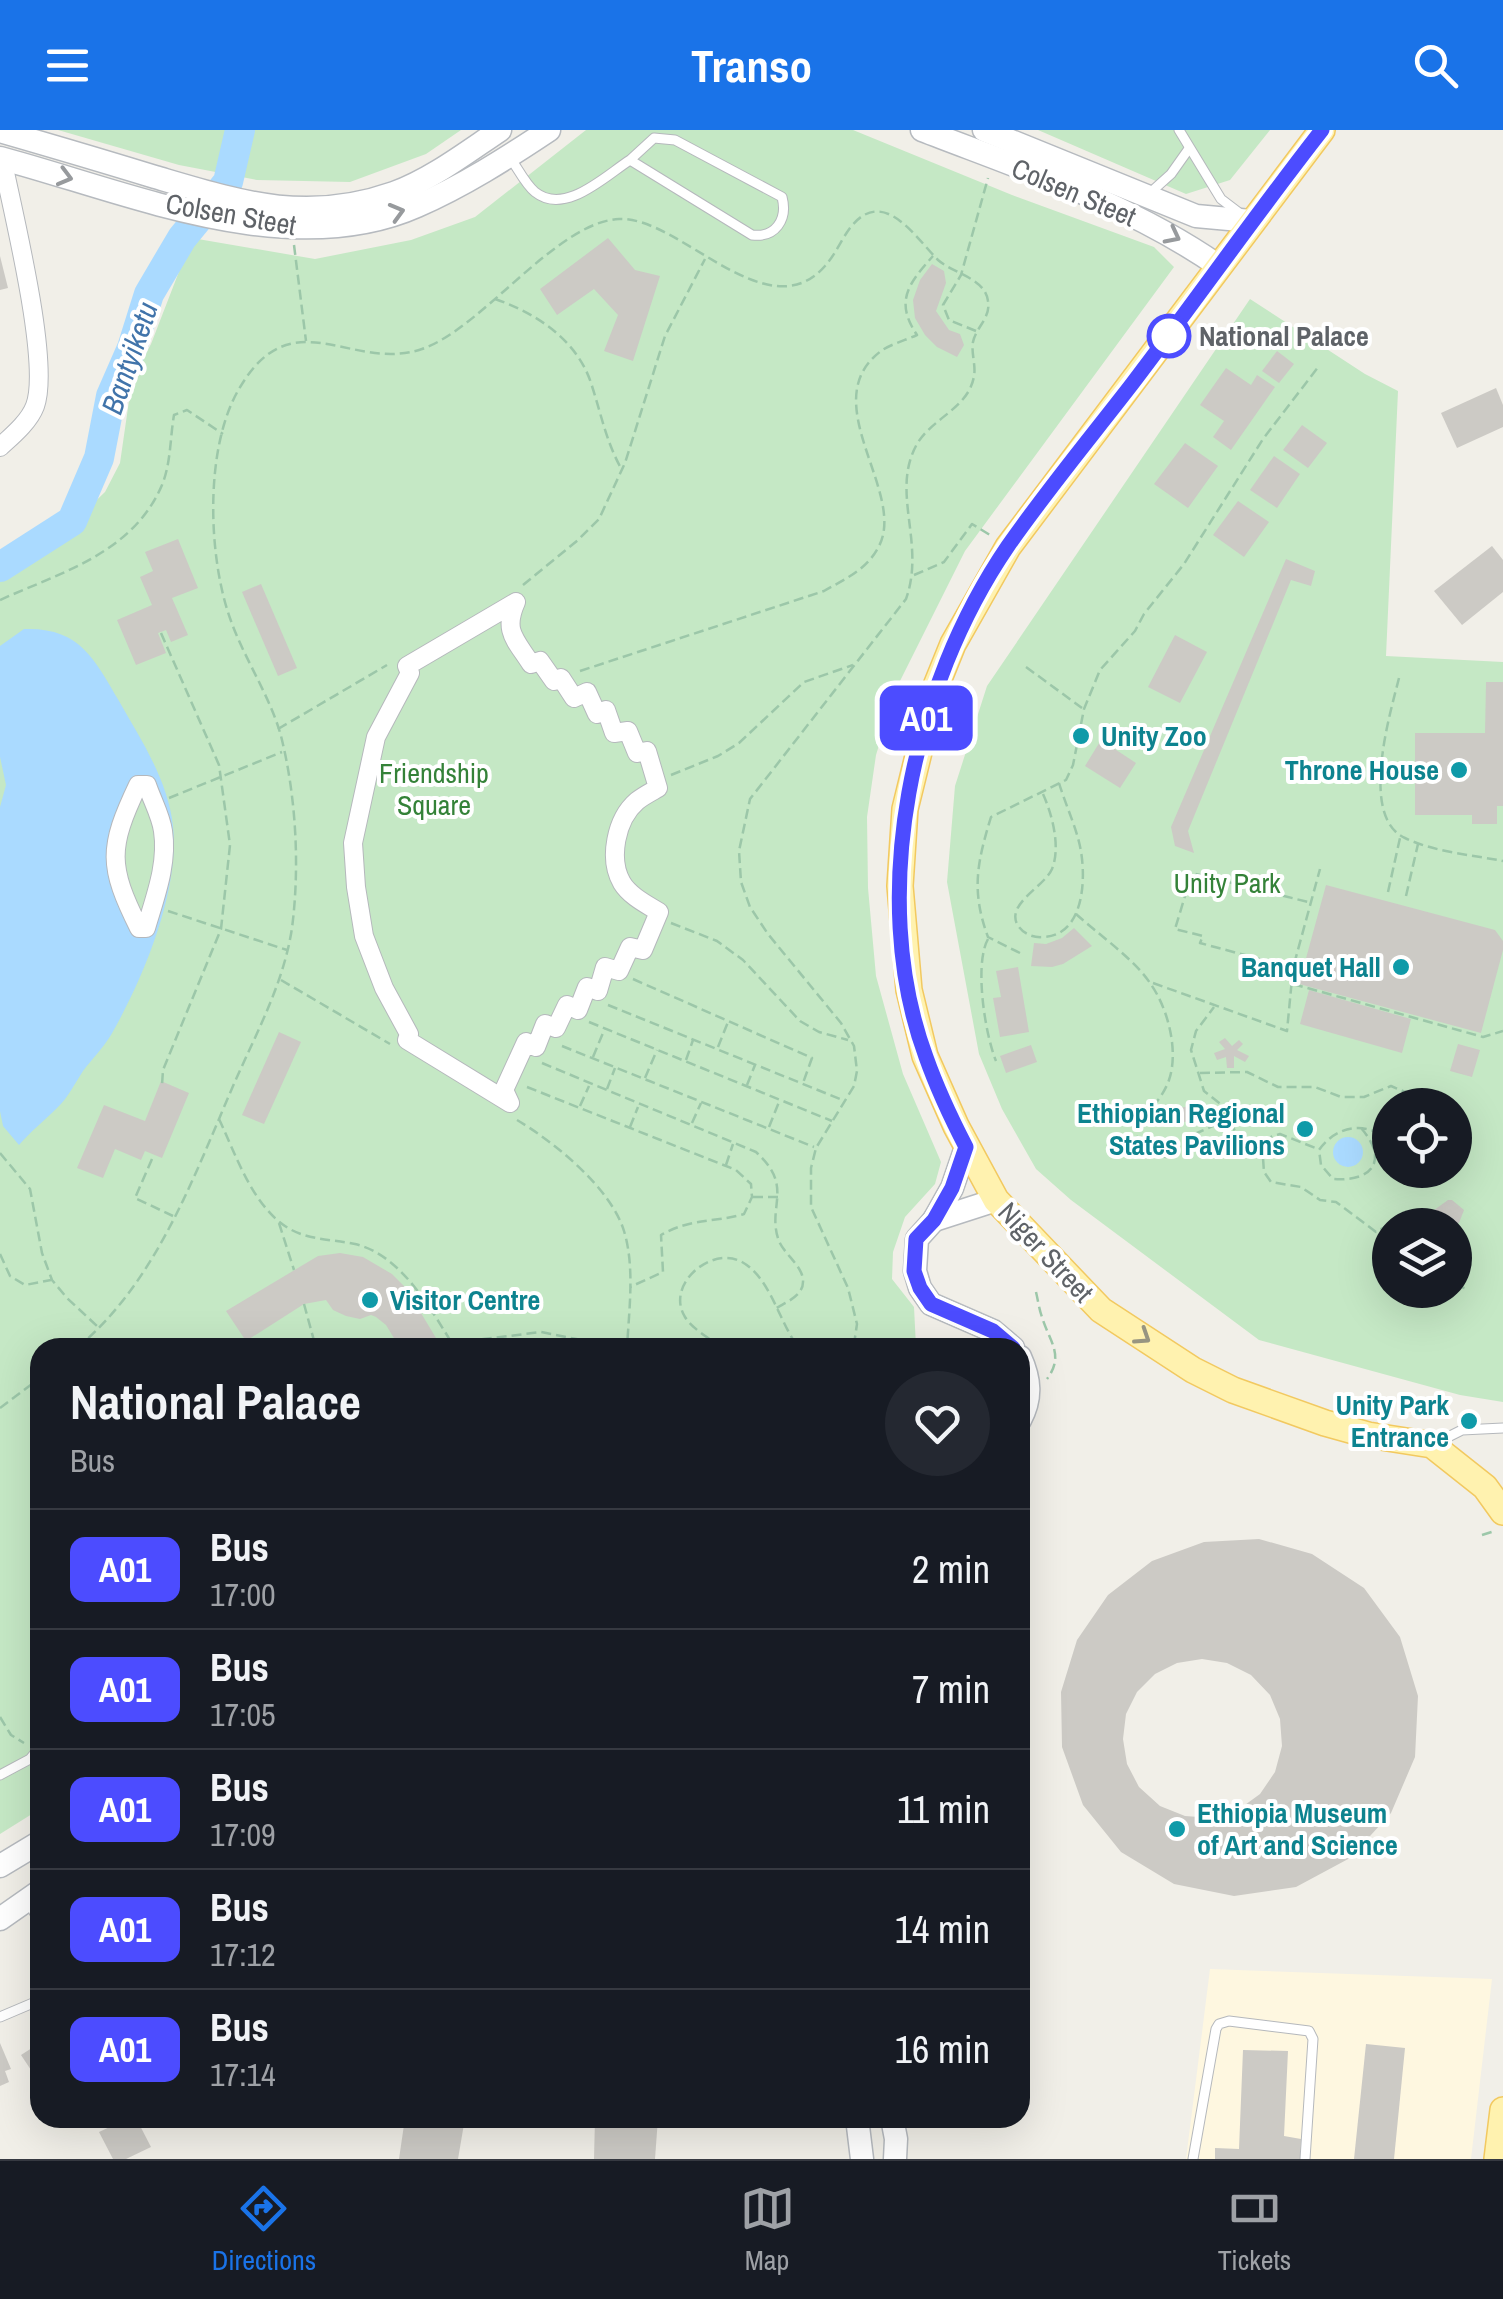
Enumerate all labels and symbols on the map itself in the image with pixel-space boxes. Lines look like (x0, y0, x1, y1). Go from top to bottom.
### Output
street label: Colsen Steet (1006, 149, 1142, 235)
one-way arrow (56, 166, 73, 187)
street label: Colsen Steet (163, 184, 299, 244)
one-way arrow (388, 203, 405, 224)
one-way arrow (1162, 224, 1180, 243)
water label: Bantyiketu (91, 296, 167, 419)
marker: National Palace (1148, 315, 1190, 357)
place label: National Palace (1199, 317, 1369, 355)
line badge: A01 (868, 686, 984, 750)
place label: Unity Zoo (1101, 717, 1207, 755)
marker: Unity Zoo (1070, 725, 1092, 747)
place label: Throne House (1285, 751, 1439, 789)
park label: Friendship Square (379, 754, 489, 824)
marker: Throne House (1448, 759, 1470, 781)
park label: Unity Park (1173, 864, 1281, 902)
place label: Banquet Hall (1241, 948, 1381, 986)
marker: Banquet Hall (1390, 956, 1412, 978)
place label: Ethiopian Regional States Pavilions (1077, 1094, 1285, 1164)
marker: Ethiopian Regional States Pavilions (1294, 1118, 1316, 1140)
street label: Niger Street (990, 1194, 1102, 1310)
place label: Visitor Centre (390, 1281, 540, 1319)
marker: Visitor Centre (359, 1289, 381, 1311)
one-way arrow (1132, 1325, 1150, 1344)
place label: Unity Park Entrance (1335, 1386, 1449, 1456)
marker: Unity Park Entrance (1458, 1410, 1480, 1432)
place label: Ethiopia Museum of Art and Science (1197, 1794, 1398, 1864)
marker: Ethiopia Museum of Art and Science (1166, 1818, 1188, 1840)

